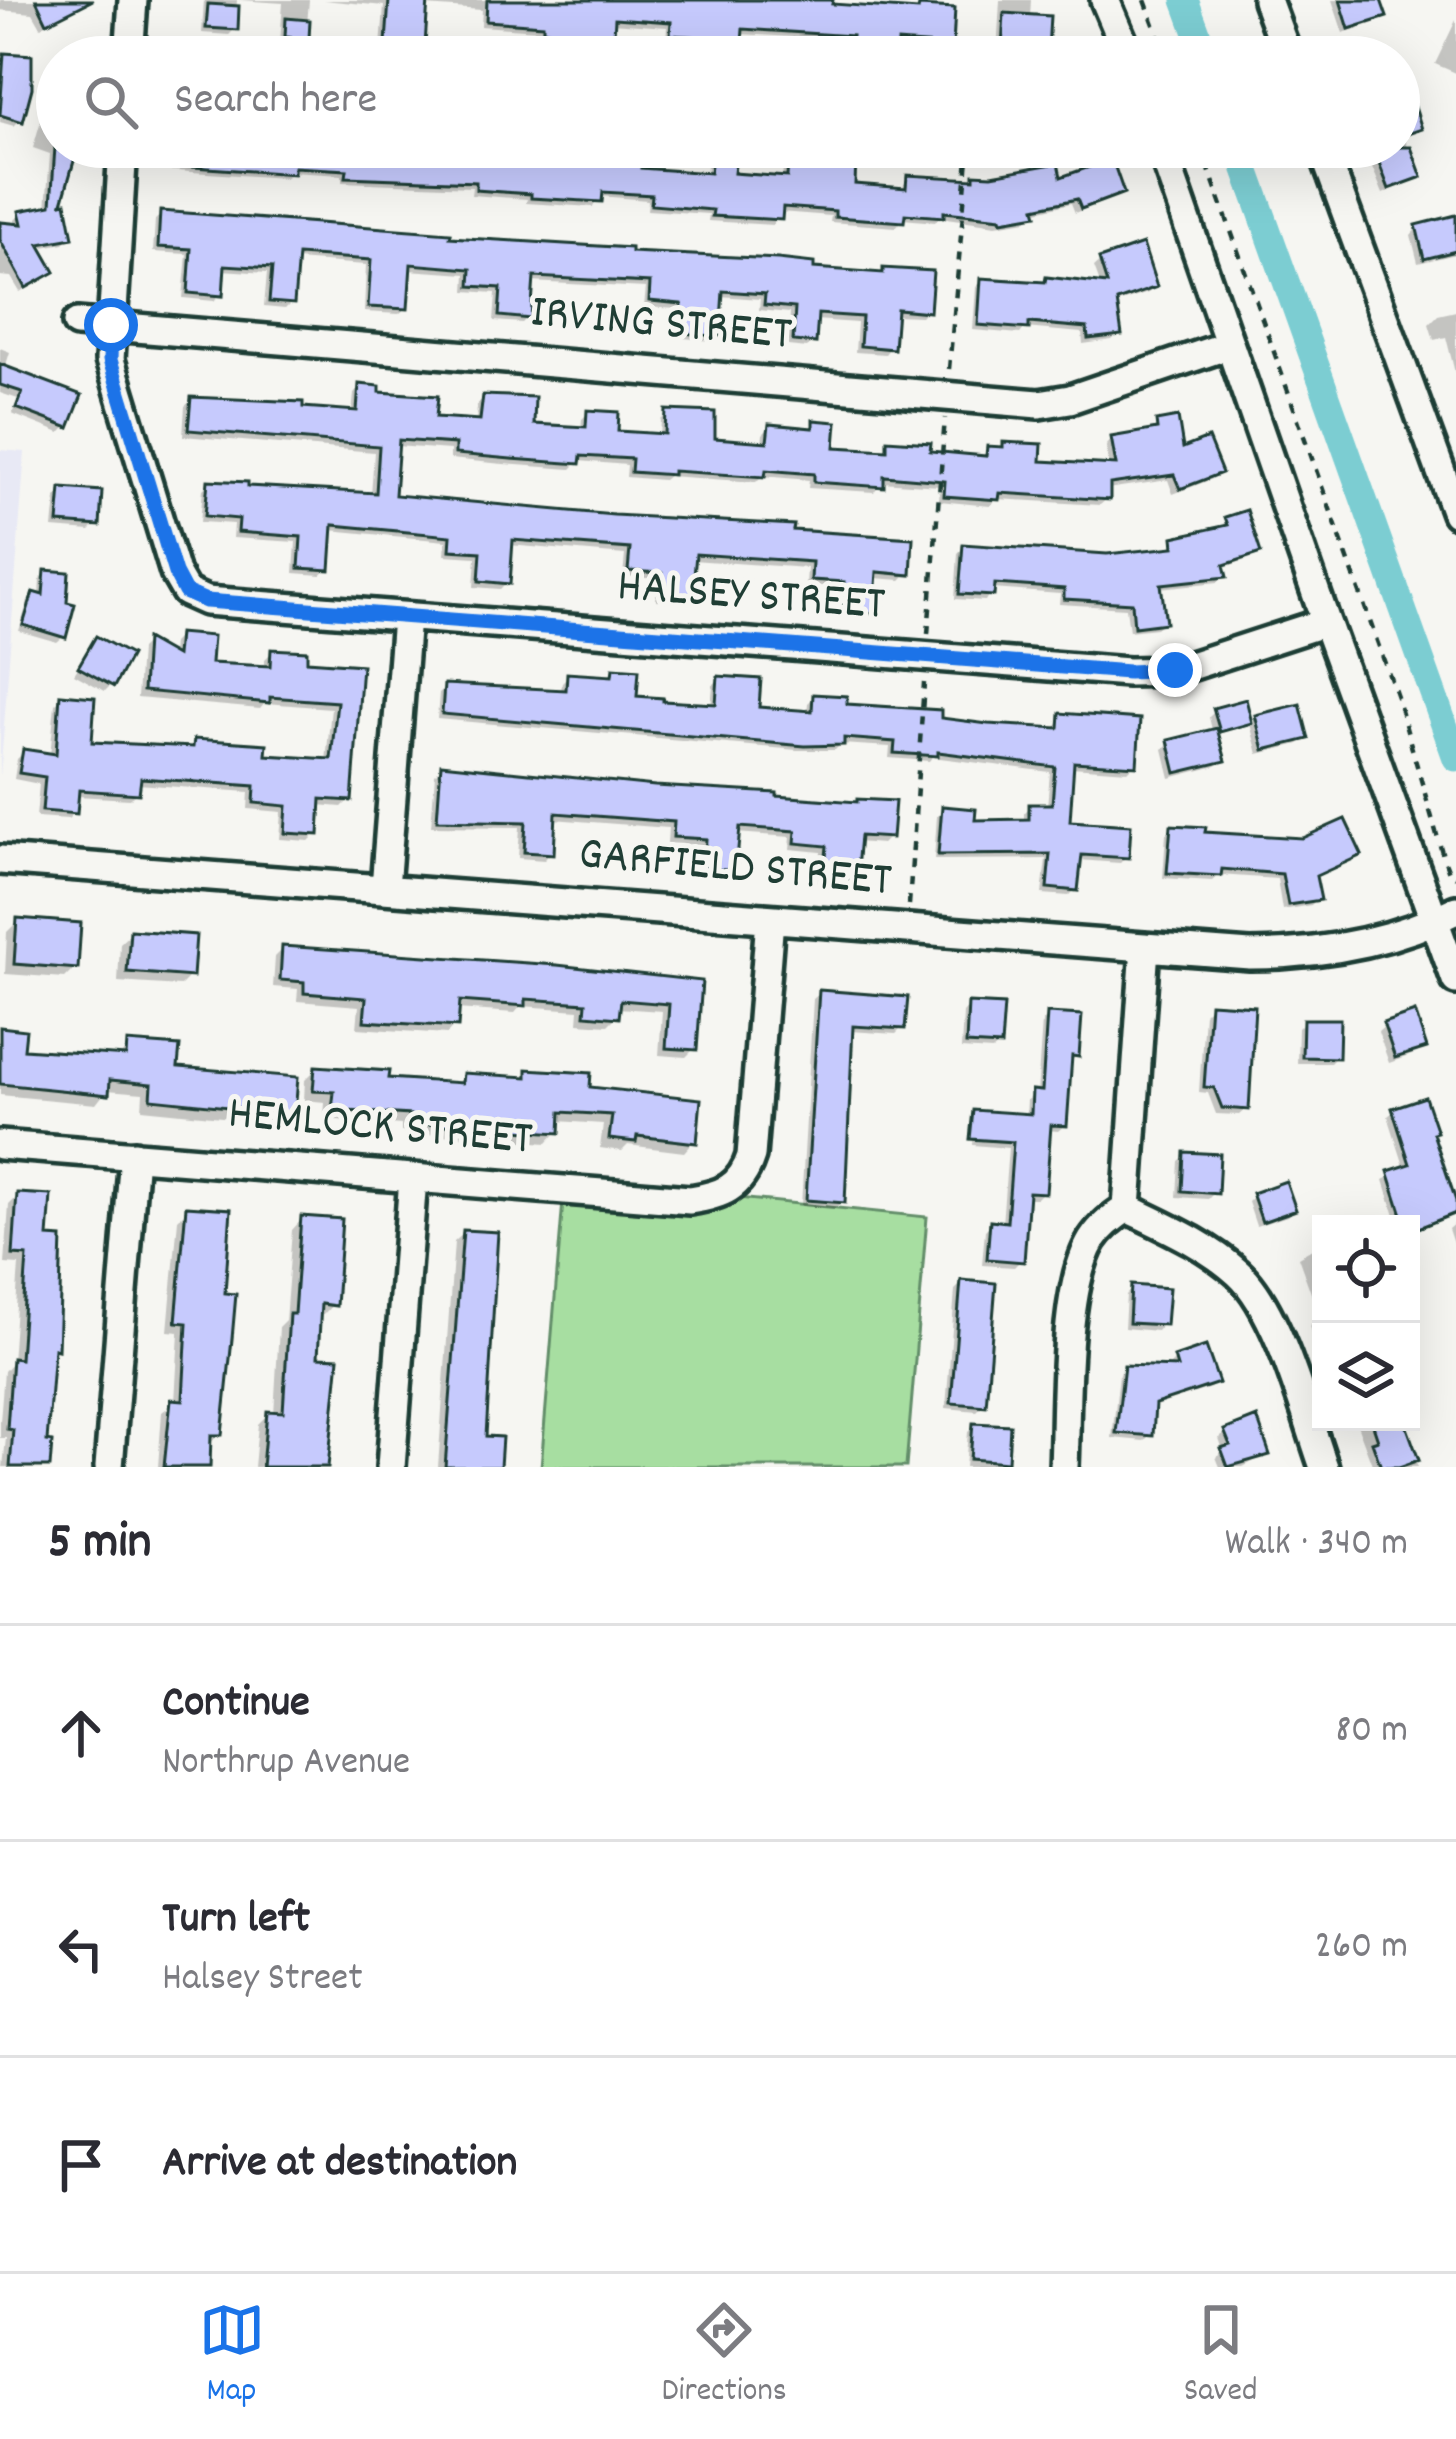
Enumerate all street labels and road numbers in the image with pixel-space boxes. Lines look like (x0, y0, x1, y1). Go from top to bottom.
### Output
street label: IRVING STREET (528, 280, 794, 372)
street label: HALSEY STREET (615, 554, 887, 642)
street label: GARFIELD STREET (576, 822, 894, 918)
street label: HEMLOCK STREET (225, 1081, 535, 1177)

